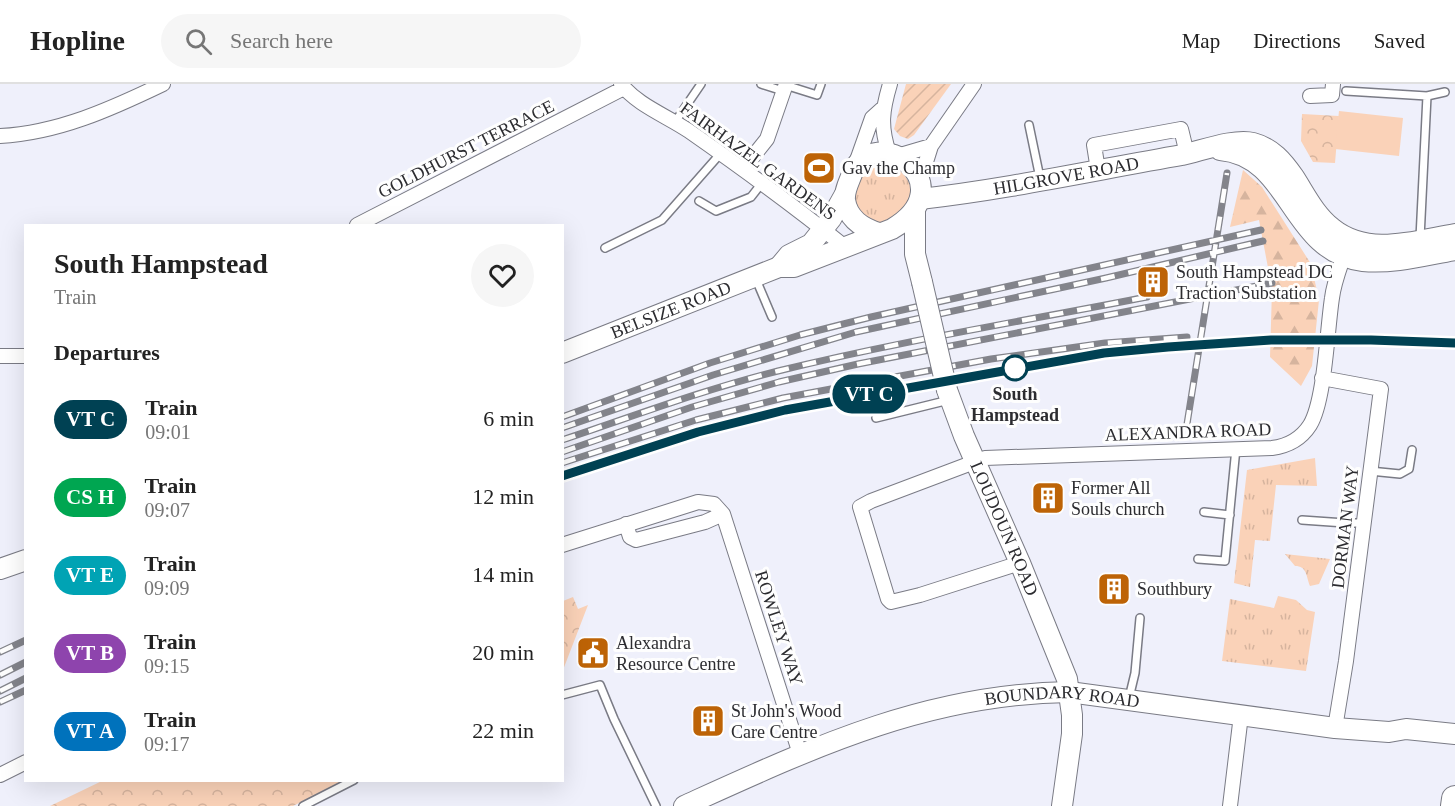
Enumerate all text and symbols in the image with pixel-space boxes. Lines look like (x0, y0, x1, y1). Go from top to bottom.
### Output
search box (161, 14, 581, 68)
text: Hopline (30, 25, 125, 56)
icon: search (182, 25, 215, 58)
text: Search here (230, 28, 333, 53)
text: Map (1182, 29, 1220, 53)
text: Directions (1253, 29, 1341, 53)
text: Saved (1374, 29, 1425, 53)
street label: GOLDHURST TERRACE (375, 96, 557, 202)
street label: FAIRHAZEL GARDENS (676, 98, 840, 224)
sports icon: Gav the Champ (801, 150, 837, 186)
street label: HILGROVE ROAD (992, 153, 1141, 199)
place label: Gav the Champ (842, 158, 955, 178)
button: heart (471, 244, 534, 307)
text: South Hampstead (54, 248, 268, 279)
place label: South Hampstead DC Traction Substation (1176, 262, 1333, 303)
building icon: South Hampstead DC Traction Substation (1135, 264, 1171, 300)
street label: BELSIZE ROAD (608, 277, 734, 343)
text: Train (54, 286, 97, 308)
text: Departures (54, 340, 160, 365)
marker: South Hampstead (1002, 355, 1028, 381)
line badge: VT C (827, 374, 911, 414)
text: VT C (844, 382, 894, 406)
place label: South Hampstead (971, 384, 1059, 425)
text: Train (145, 395, 197, 420)
text: 6 min (483, 406, 534, 431)
text: VT C (66, 407, 115, 431)
street label: ALEXANDRA ROAD (1104, 419, 1272, 445)
text: 09:01 (145, 421, 191, 443)
street label: LOUDOUN ROAD (966, 458, 1042, 599)
street label: DORMAN WAY (1328, 464, 1362, 590)
text: Train (144, 473, 197, 498)
place label: Former All Souls church (1071, 478, 1165, 519)
building icon: Former All Souls church (1030, 480, 1066, 516)
text: 12 min (472, 484, 534, 509)
text: CS H (66, 485, 114, 509)
text: 09:07 (144, 499, 190, 521)
text: Train (144, 551, 196, 576)
text: 14 min (472, 562, 534, 587)
text: VT E (66, 563, 114, 587)
street label: ROWLEY WAY (751, 568, 807, 688)
building icon: Southbury (1096, 571, 1132, 607)
text: 09:09 (144, 577, 190, 599)
place label: Southbury (1137, 579, 1212, 599)
text: Train (144, 629, 196, 654)
place label: Alexandra Resource Centre (616, 633, 735, 674)
public building icon: Alexandra Resource Centre (575, 635, 611, 671)
text: 20 min (472, 640, 534, 665)
text: VT B (66, 641, 114, 665)
text: 09:15 (144, 655, 190, 677)
street label: BOUNDARY ROAD (983, 682, 1141, 711)
place label: St John's Wood Care Centre (731, 701, 842, 742)
building icon: St John's Wood Care Centre (690, 703, 726, 739)
text: Train (144, 707, 196, 732)
text: 22 min (472, 718, 534, 743)
text: VT A (66, 719, 114, 743)
text: 09:17 (144, 733, 190, 755)

